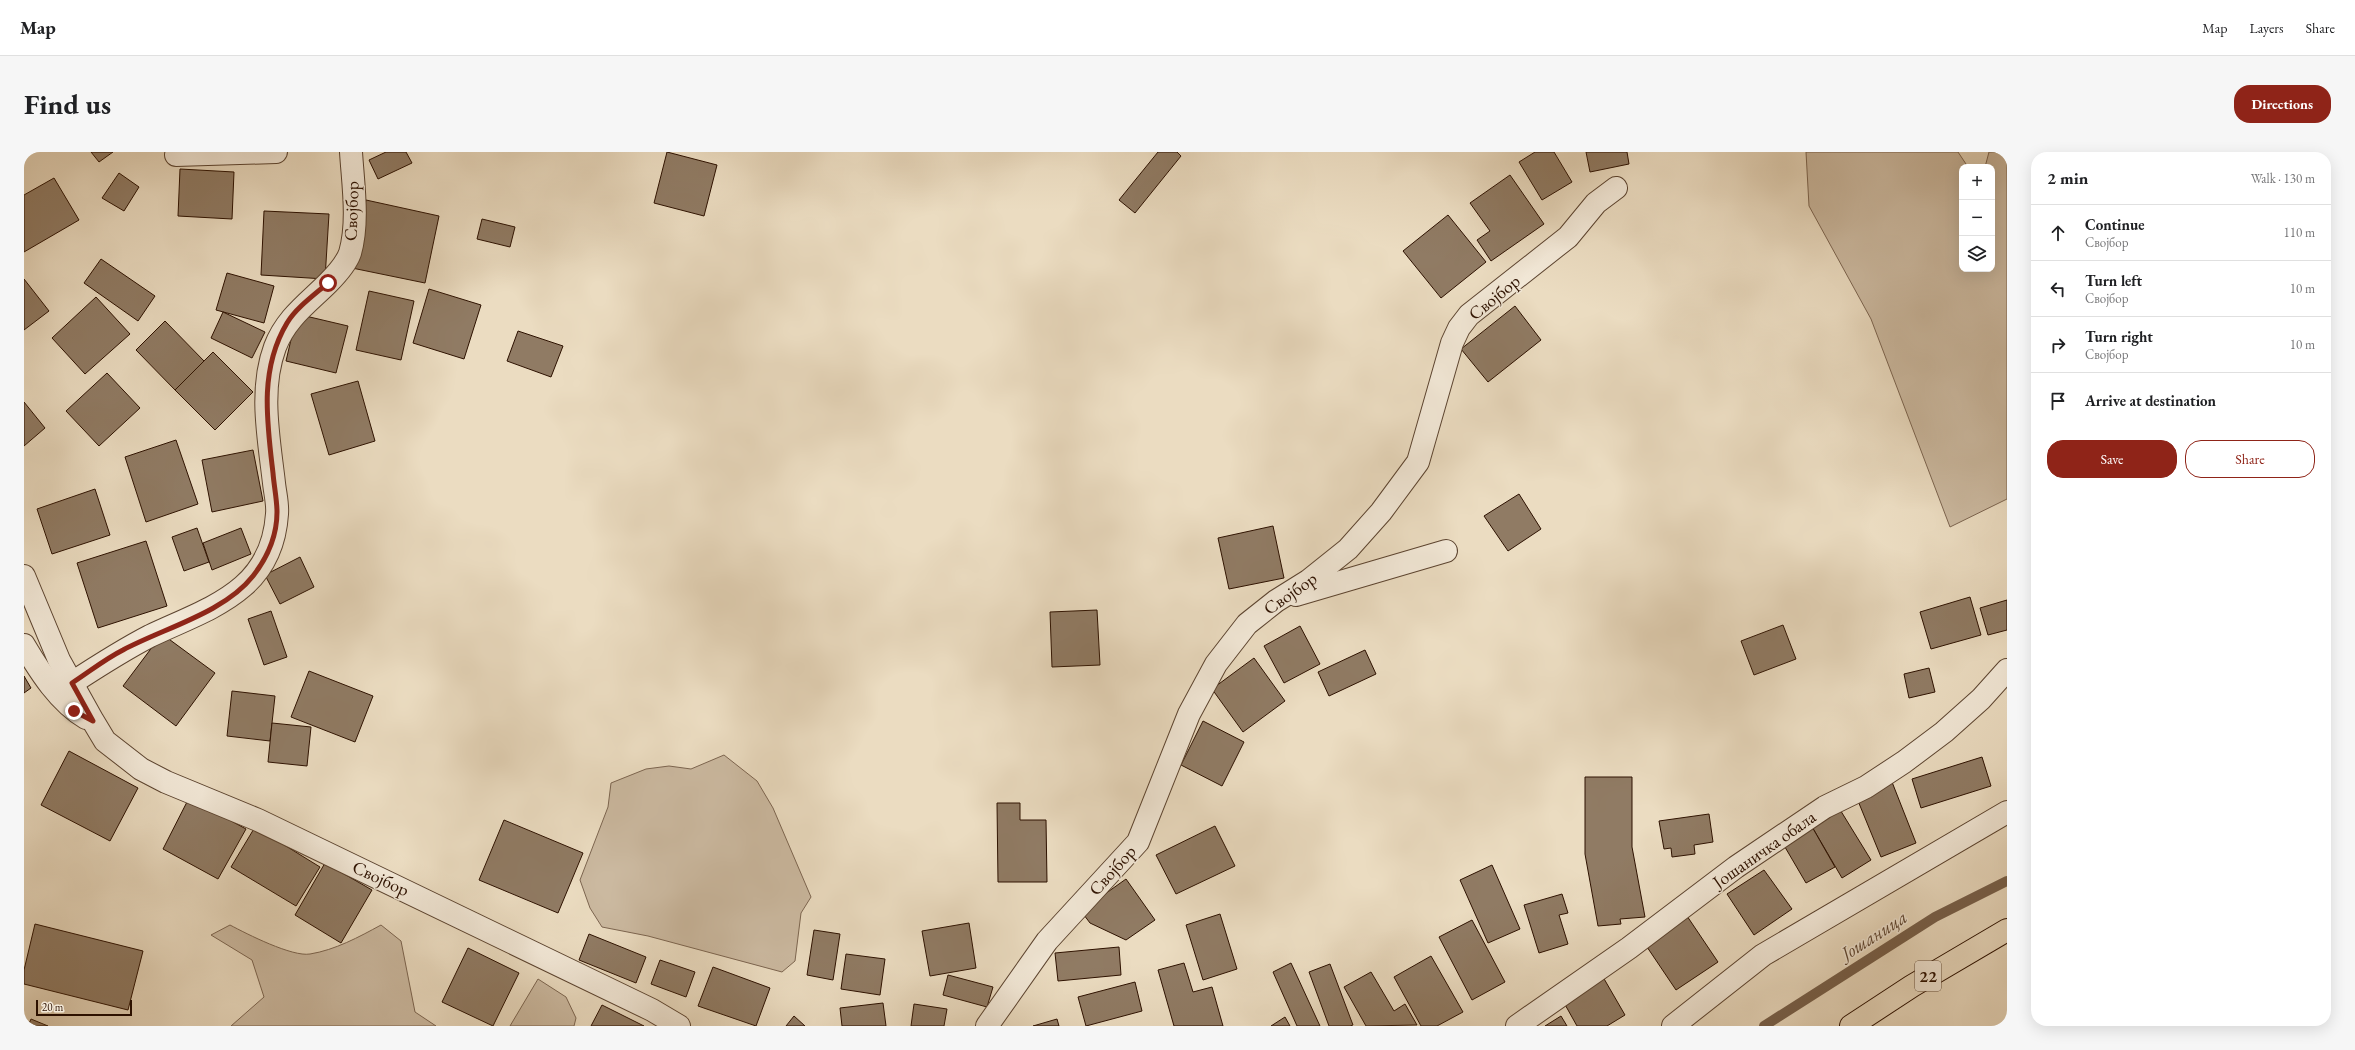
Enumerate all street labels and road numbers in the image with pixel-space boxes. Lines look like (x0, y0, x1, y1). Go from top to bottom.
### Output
street label: Својбор (338, 181, 364, 241)
street label: Својбор (1463, 269, 1525, 325)
street label: Својбор (1259, 566, 1321, 620)
street label: Јошаничка обала (1706, 804, 1821, 894)
street label: Својбор (1083, 840, 1141, 900)
street label: Својбор (349, 855, 413, 901)
road number: 22 (1915, 961, 1941, 991)

